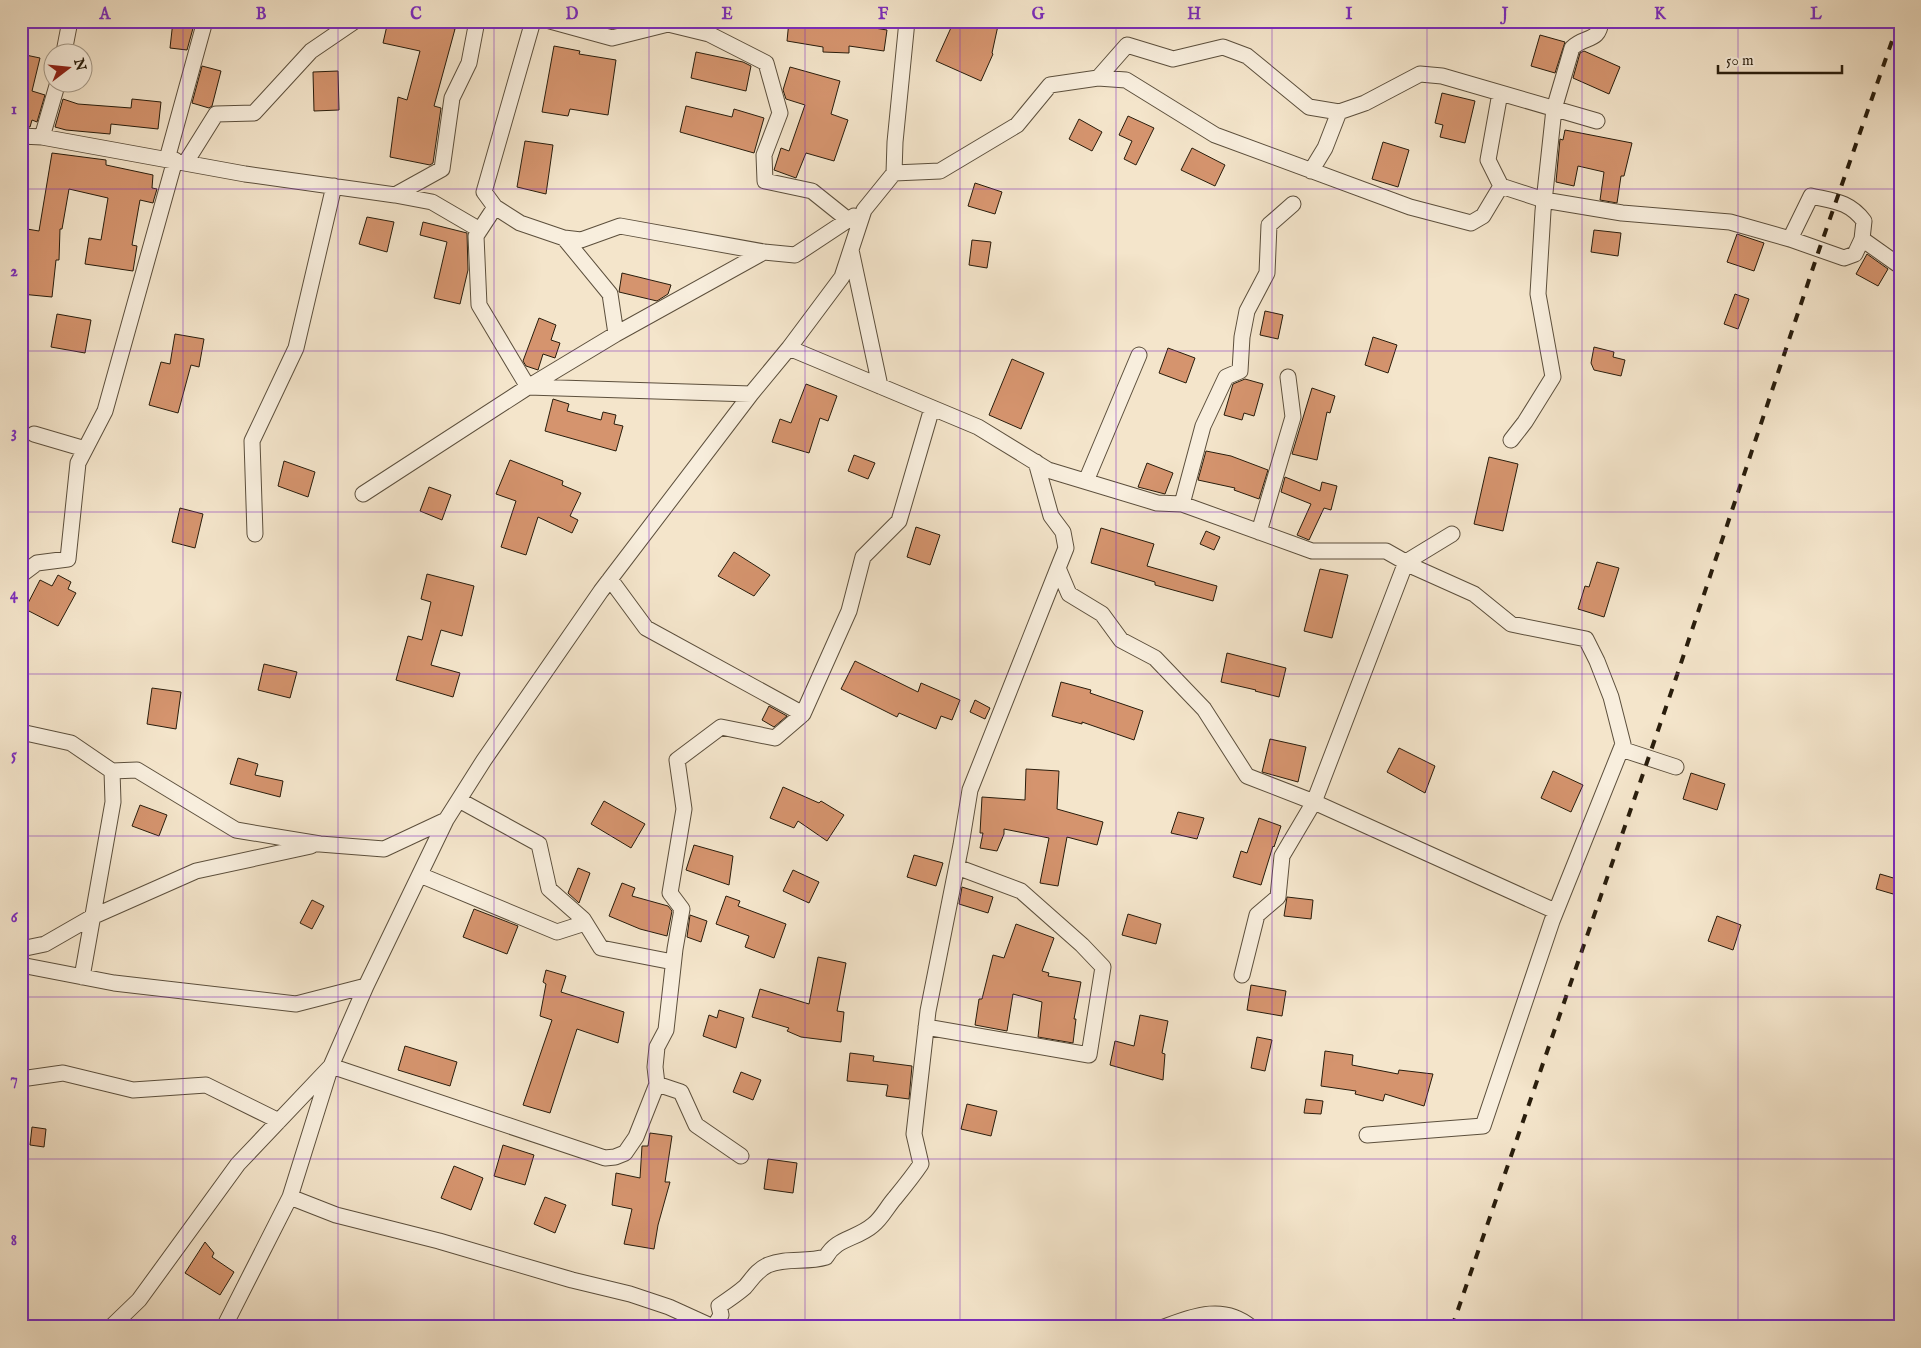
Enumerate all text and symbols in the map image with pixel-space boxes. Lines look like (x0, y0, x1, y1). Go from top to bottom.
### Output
text: A (99, 5, 112, 25)
text: B (256, 5, 267, 25)
text: C (410, 5, 422, 25)
text: D (566, 5, 579, 25)
text: E (721, 5, 733, 25)
text: F (878, 5, 889, 25)
text: G (1032, 5, 1045, 25)
text: H (1187, 5, 1201, 25)
text: I (1346, 5, 1353, 25)
text: J (1500, 5, 1509, 25)
text: K (1654, 5, 1667, 25)
text: L (1810, 5, 1822, 25)
north arrow (42, 42, 92, 92)
scale bar (1718, 42, 1842, 74)
text: 50 m (1726, 51, 1754, 70)
text: N (69, 55, 90, 73)
text: 1 (11, 100, 17, 120)
text: 2 (10, 262, 18, 282)
text: 3 (11, 423, 17, 443)
text: 4 (10, 585, 19, 605)
text: 5 (11, 746, 17, 766)
text: 6 (11, 908, 19, 928)
text: 7 (10, 1070, 18, 1090)
text: 8 (11, 1231, 17, 1251)

